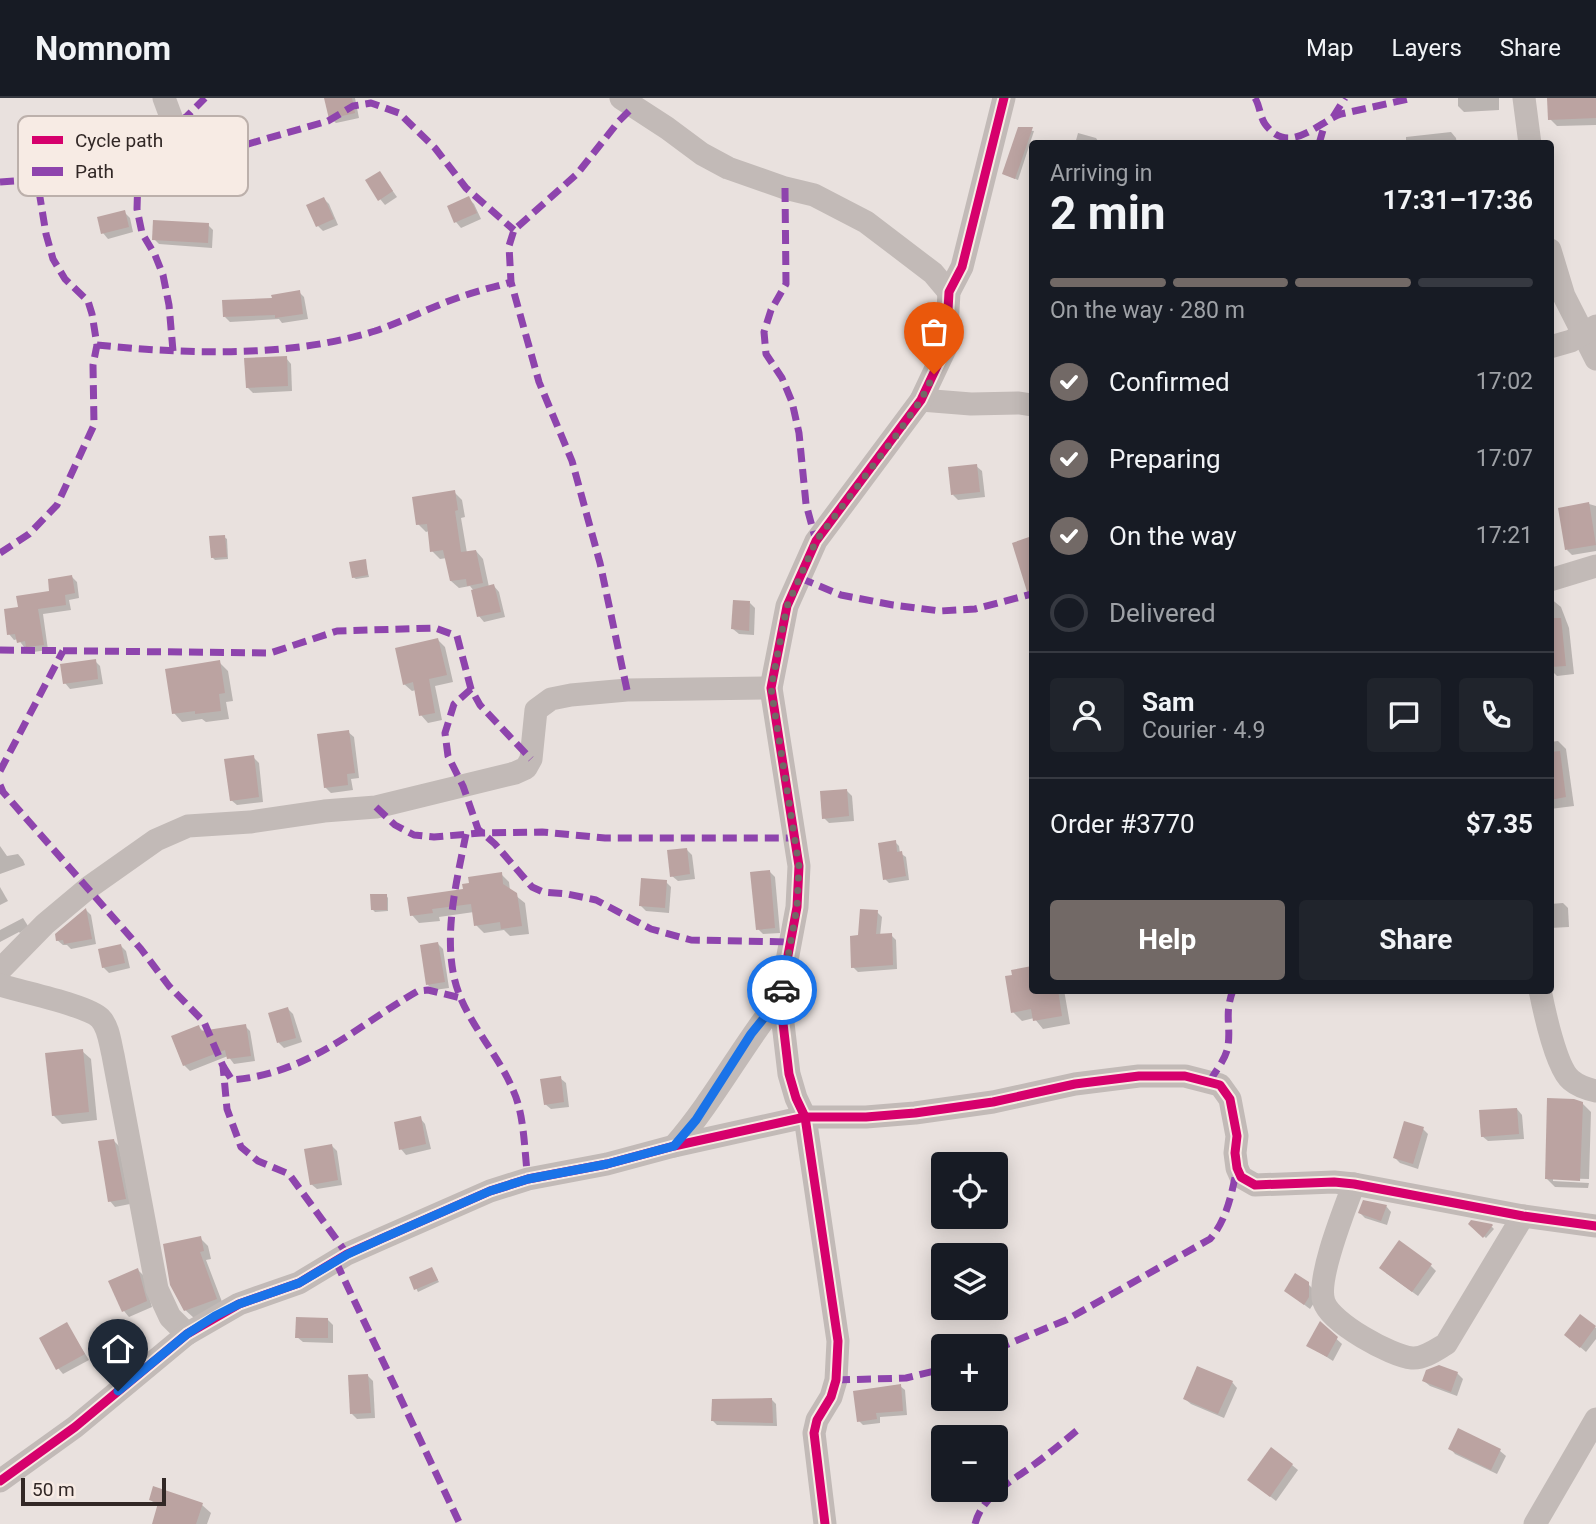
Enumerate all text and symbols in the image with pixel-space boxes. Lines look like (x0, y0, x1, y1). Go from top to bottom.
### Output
text: Nomnom (35, 29, 171, 68)
text: Map (1306, 34, 1354, 62)
text: Layers (1392, 34, 1462, 62)
text: Share (1500, 34, 1561, 62)
legend (18, 116, 248, 196)
text: Cycle path (75, 129, 163, 152)
text: Path (75, 160, 114, 183)
text: Arriving in (1050, 160, 1153, 187)
text: 17:31–17:36 (1383, 185, 1533, 215)
text: 2 min (1050, 186, 1166, 240)
text: On the way · 280 m (1050, 297, 1245, 324)
pin (904, 302, 964, 374)
icon: bag (915, 313, 953, 351)
icon: check (1050, 363, 1088, 401)
text: Confirmed (1109, 367, 1230, 397)
text: 17:02 (1476, 368, 1533, 395)
icon: check (1050, 440, 1088, 478)
text: Preparing (1109, 444, 1221, 474)
text: 17:07 (1476, 445, 1533, 472)
icon: check (1050, 517, 1088, 555)
text: On the way (1109, 521, 1237, 551)
text: 17:21 (1476, 522, 1533, 549)
text: Delivered (1109, 598, 1216, 628)
button: person (1050, 678, 1124, 752)
button: chat (1367, 678, 1441, 752)
button: phone (1459, 678, 1533, 752)
text: Sam (1142, 687, 1194, 717)
text: Courier · 4.9 (1142, 717, 1265, 744)
text: Order #3770 (1050, 809, 1195, 839)
text: $7.35 (1466, 809, 1533, 839)
button: Help (1050, 900, 1285, 980)
button: Share (1299, 900, 1533, 980)
courier (747, 955, 817, 1025)
icon: car (763, 971, 801, 1009)
map controls (931, 1152, 1008, 1502)
button: locate (931, 1152, 1008, 1229)
button: layers (931, 1243, 1008, 1320)
pin (88, 1319, 148, 1391)
icon: home (99, 1330, 137, 1368)
button: + (931, 1334, 1008, 1411)
button: − (931, 1425, 1008, 1502)
scale bar (21, 1475, 166, 1507)
text: 50 m (32, 1478, 75, 1501)

